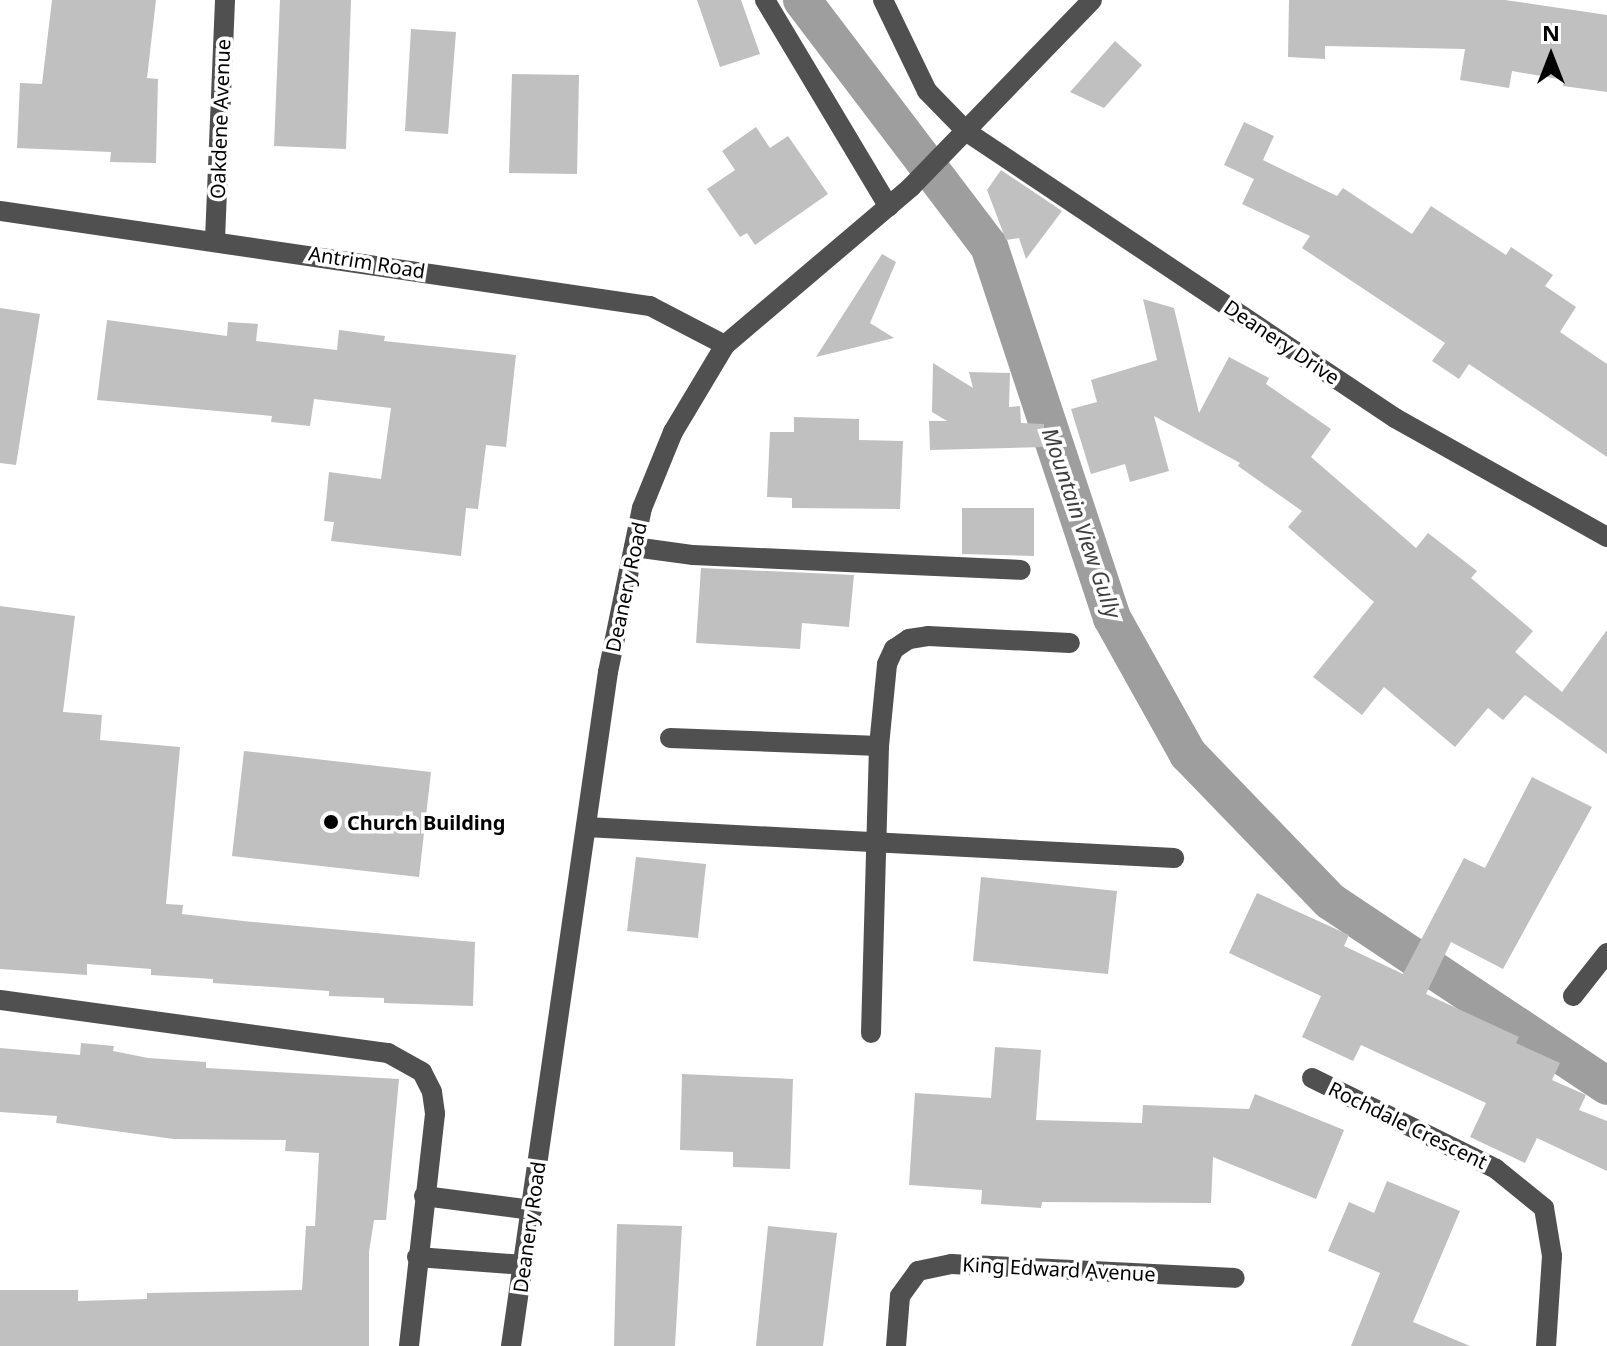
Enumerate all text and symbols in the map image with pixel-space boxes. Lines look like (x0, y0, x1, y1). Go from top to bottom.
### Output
north arrow (1511, 16, 1591, 96)
text: N (1542, 17, 1560, 47)
street label: Oakdene Avenue (205, 39, 235, 199)
street label: Antrim Road (307, 241, 427, 283)
street label: Deanery Drive (1220, 295, 1344, 389)
water label: Mountain View Gully (1037, 424, 1127, 622)
street label: Deanery Road (600, 520, 652, 654)
place label: Church Building (347, 810, 505, 834)
marker: Church Building (322, 813, 340, 831)
street label: Rochdale Crescent (1325, 1076, 1491, 1174)
street label: Deanery Road (508, 1160, 550, 1294)
street label: King Edward Avenue (962, 1252, 1156, 1286)

